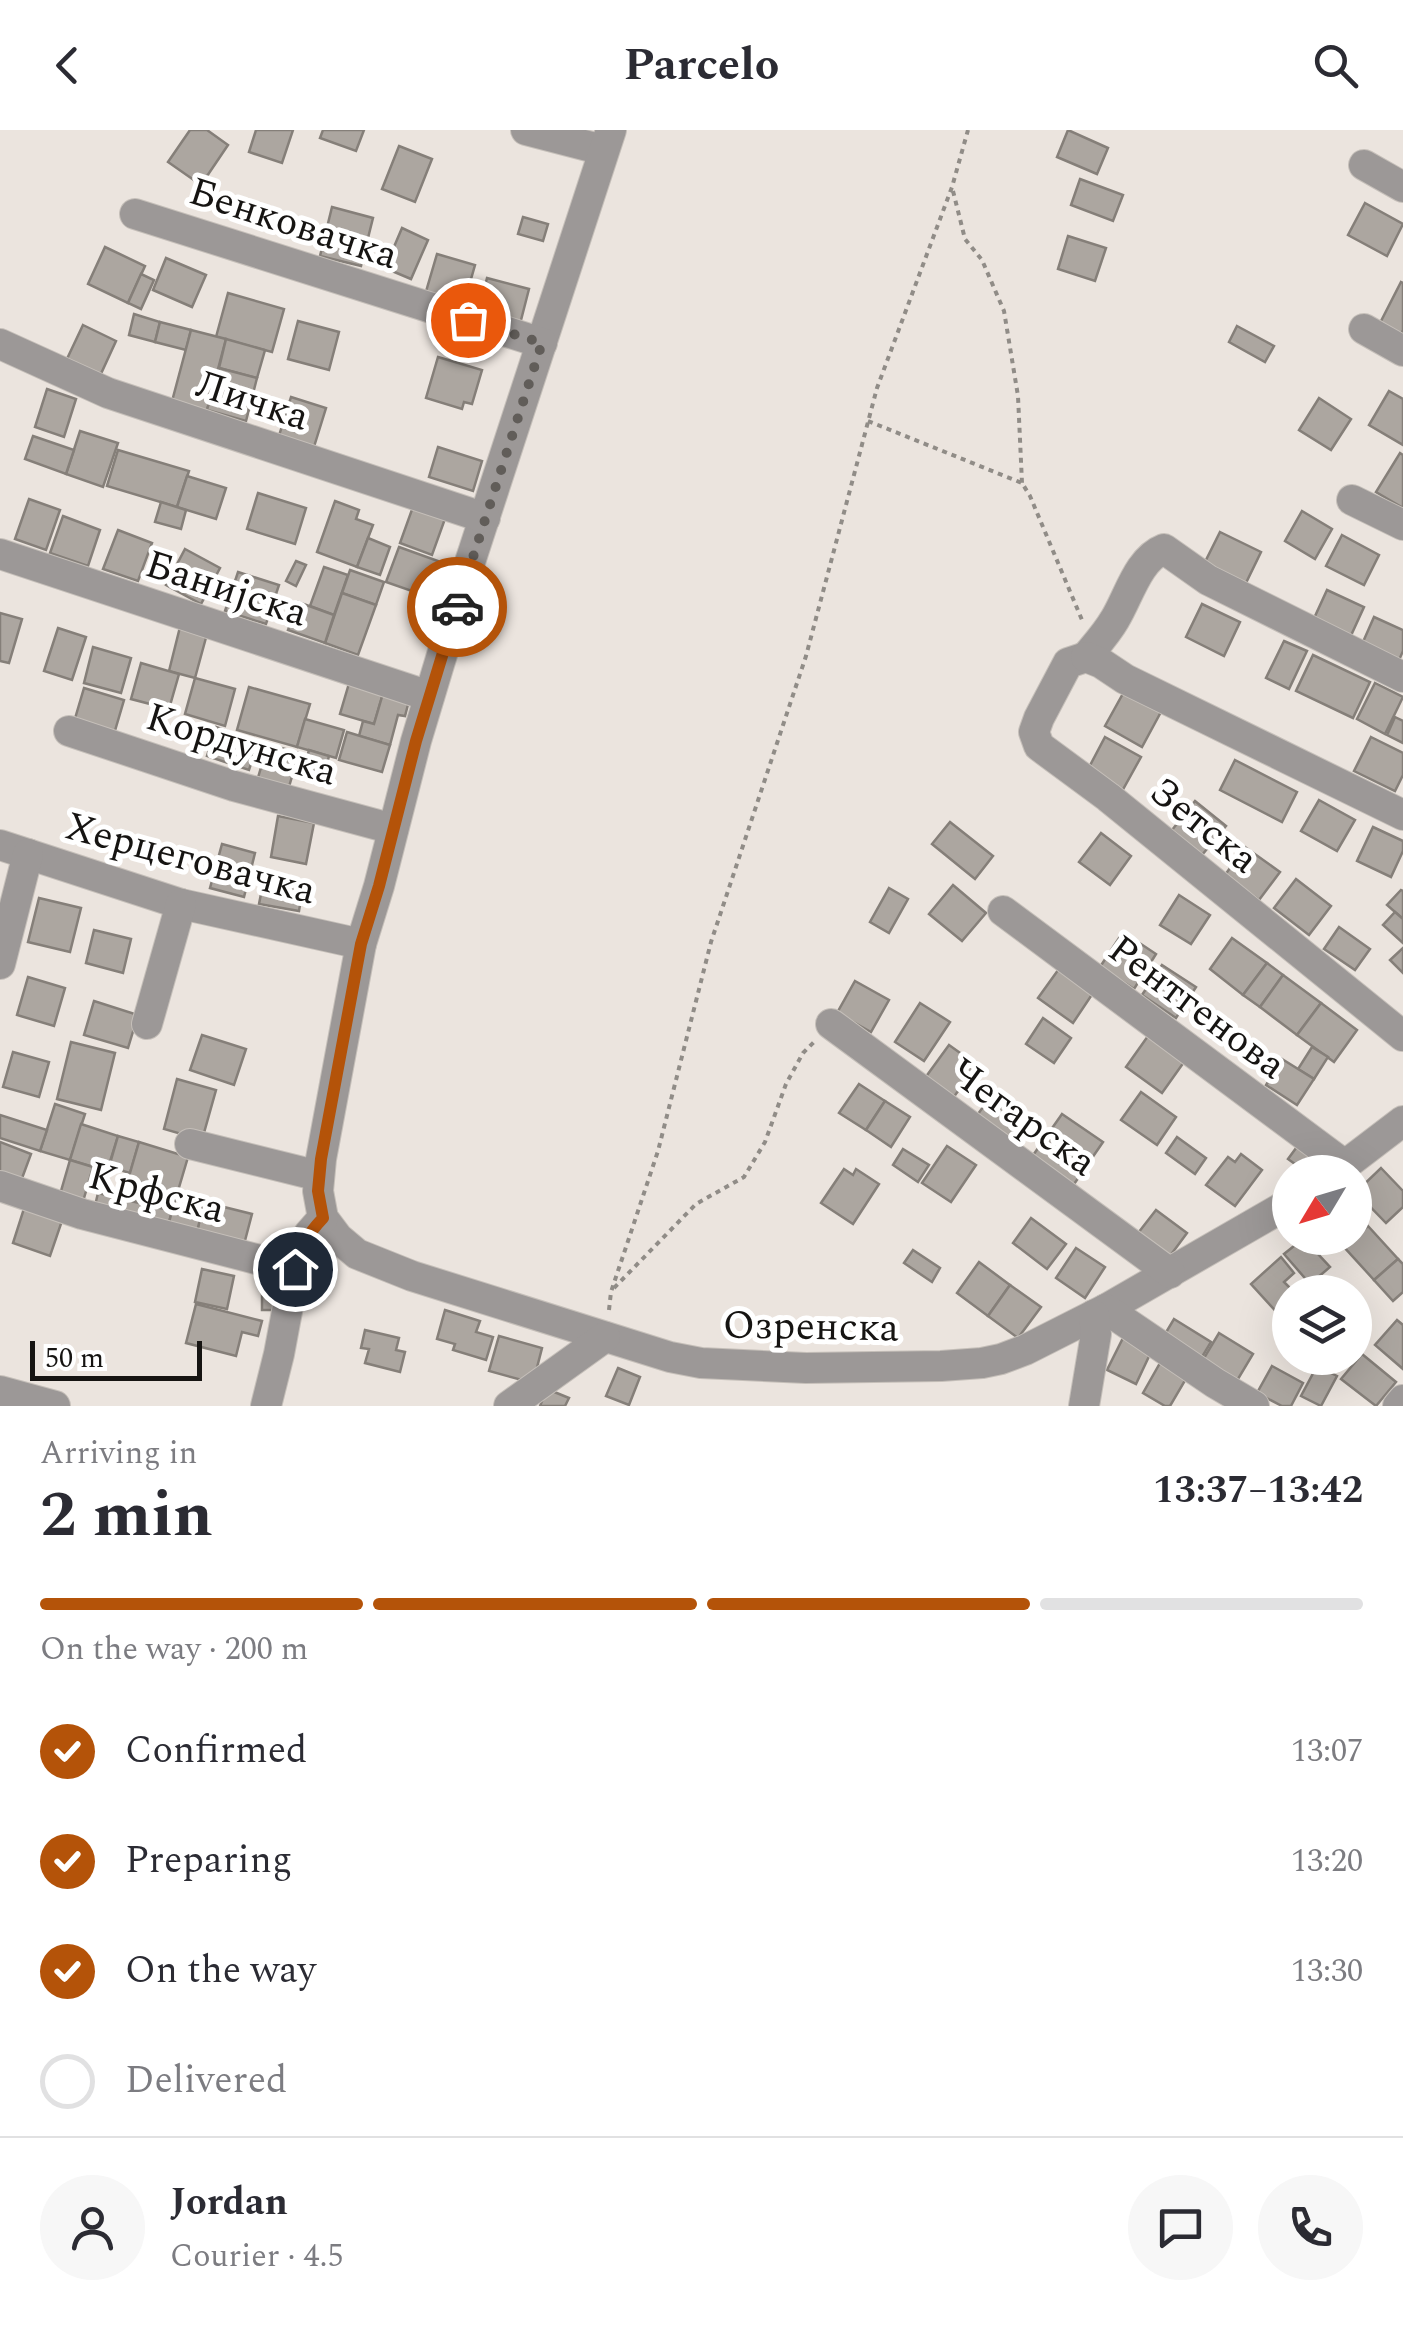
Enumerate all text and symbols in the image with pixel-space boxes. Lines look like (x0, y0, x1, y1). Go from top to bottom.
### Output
text: Parcelo (624, 31, 779, 100)
icon: back (40, 38, 95, 93)
icon: search (1308, 38, 1363, 93)
street label: Бенковачка (181, 162, 406, 287)
pin (426, 278, 511, 363)
icon: bag (441, 293, 496, 348)
street label: Личка (188, 354, 317, 448)
street label: Банијска (137, 535, 316, 644)
courier (407, 557, 507, 657)
icon: car (430, 580, 485, 635)
street label: Кордунска (138, 687, 345, 803)
street label: Зетска (1135, 763, 1272, 890)
street label: Херцеговачка (58, 797, 323, 922)
street label: Рентгенова (1094, 920, 1299, 1096)
street label: Чегарска (936, 1044, 1109, 1193)
street label: Крфска (81, 1146, 232, 1241)
north arrow (1272, 1155, 1372, 1255)
map controls (1272, 1155, 1372, 1375)
pin (253, 1227, 338, 1312)
icon: home (268, 1242, 323, 1297)
button: layers (1272, 1275, 1372, 1375)
street label: Озренска (722, 1295, 900, 1360)
scale bar (30, 1336, 202, 1380)
text: 50 m (45, 1337, 104, 1380)
text: Arriving in (40, 1429, 197, 1478)
text: 13:37–13:42 (1153, 1462, 1363, 1520)
text: 2 min (40, 1466, 213, 1565)
text: On the way · 200 m (40, 1625, 308, 1674)
text: Confirmed (125, 1722, 307, 1780)
icon: check (40, 1724, 95, 1779)
text: 13:07 (1291, 1727, 1363, 1776)
text: Preparing (125, 1832, 292, 1890)
icon: check (40, 1834, 95, 1889)
text: 13:20 (1291, 1837, 1363, 1886)
text: On the way (125, 1942, 316, 2000)
icon: check (40, 1944, 95, 1999)
text: 13:30 (1291, 1947, 1363, 1996)
text: Delivered (125, 2052, 287, 2110)
text: Jordan (170, 2174, 288, 2232)
button: person (40, 2175, 145, 2280)
button: chat (1128, 2175, 1233, 2280)
button: phone (1258, 2175, 1363, 2280)
text: Courier · 4.5 (170, 2232, 343, 2281)

